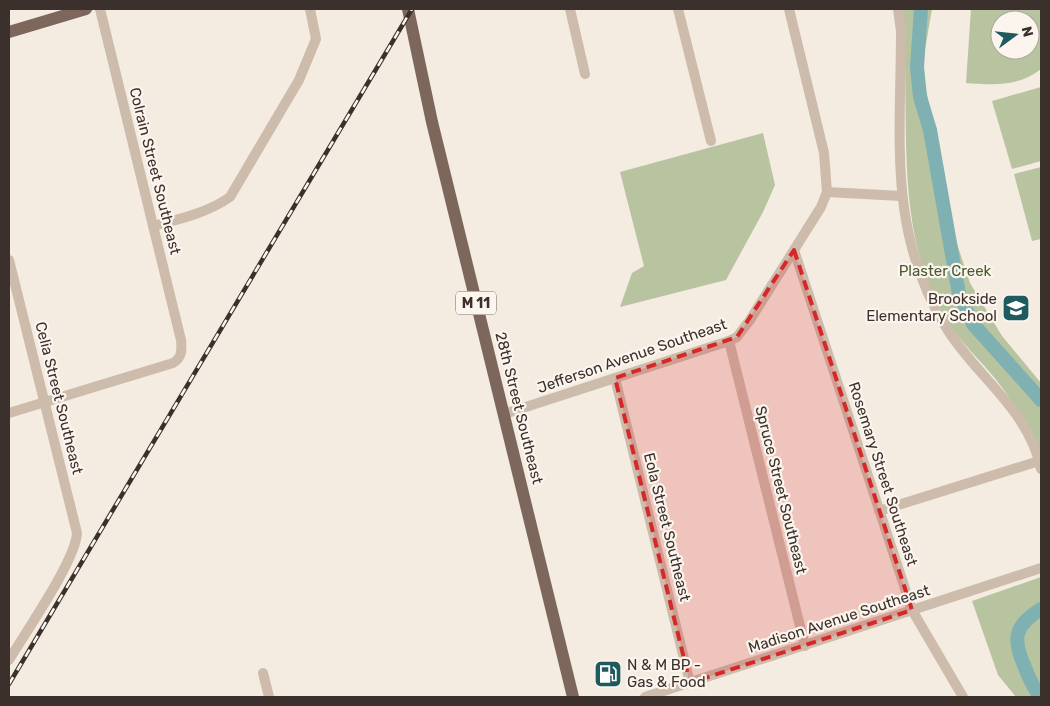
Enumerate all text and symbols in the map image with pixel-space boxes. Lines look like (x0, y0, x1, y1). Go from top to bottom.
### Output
north arrow (990, 10, 1040, 60)
text: N (1018, 25, 1037, 39)
street label: Colrain Street Southeast (125, 86, 185, 257)
park label: Plaster Creek (899, 262, 992, 280)
place label: Brookside Elementary School (866, 290, 997, 325)
road number: M 11 (456, 292, 496, 314)
school or university icon: Brookside Elementary School (1001, 293, 1031, 323)
street label: Jefferson Avenue Southeast (535, 315, 729, 397)
street label: Celia Street Southeast (31, 320, 87, 476)
street label: 28th Street Southeast (491, 330, 547, 486)
street label: Rosemary Street Southeast (845, 380, 921, 568)
street label: Spruce Street Southeast (751, 404, 811, 576)
street label: Eola Street Southeast (640, 451, 694, 603)
street label: Madison Avenue Southeast (746, 581, 932, 657)
place label: N & M BP - Gas & Food (627, 656, 706, 691)
fuel station icon: N & M BP - Gas & Food (593, 659, 623, 689)

